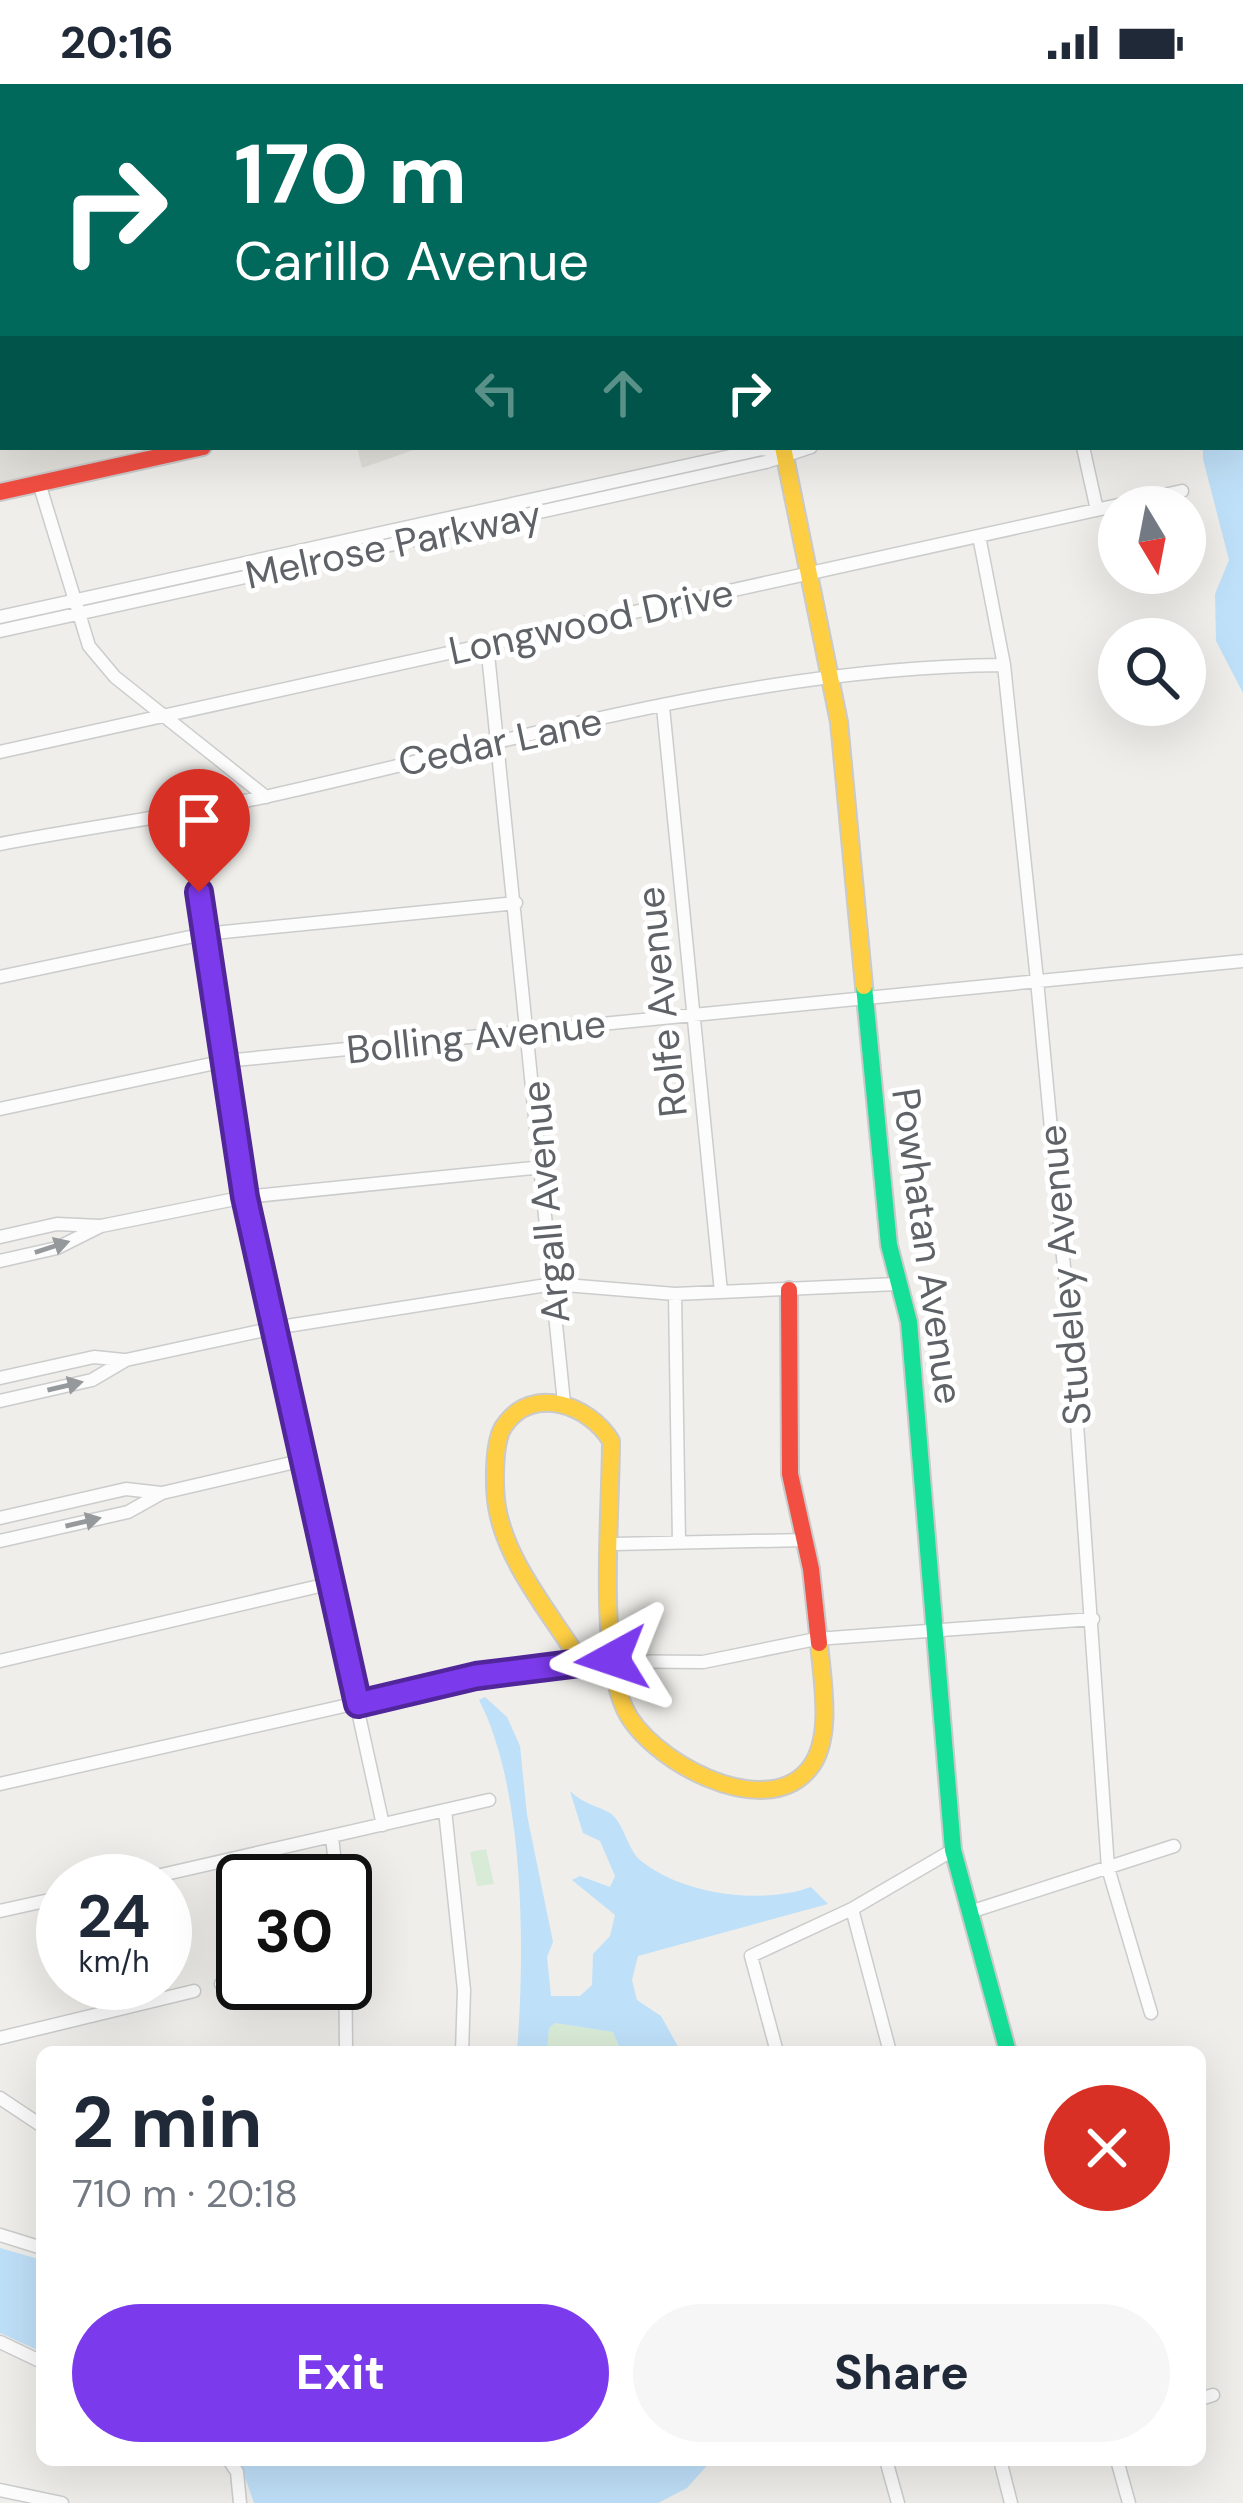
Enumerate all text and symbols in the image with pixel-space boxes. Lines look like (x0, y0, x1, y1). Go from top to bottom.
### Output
text: 20:16 (60, 13, 174, 72)
text: 170 m (234, 120, 467, 229)
icon: right (36, 132, 192, 288)
text: Carillo Avenue (234, 226, 589, 297)
icon: left (464, 360, 530, 426)
icon: ahead (590, 360, 656, 426)
icon: right (716, 360, 782, 426)
north arrow (1098, 486, 1206, 594)
map controls (1098, 486, 1206, 726)
street label: Melrose Parkway (241, 488, 546, 601)
street label: Longwood Drive (444, 566, 738, 677)
button: search (1098, 618, 1206, 726)
street label: Cedar Lane (394, 695, 607, 788)
pin (148, 769, 250, 892)
icon: arrive (166, 787, 232, 853)
street label: Rolfe Avenue (624, 884, 699, 1120)
street label: Bolling Avenue (344, 998, 608, 1075)
street label: Argall Avenue (509, 1079, 581, 1325)
street label: Powhatan Avenue (880, 1085, 975, 1407)
street label: Studeley Avenue (1026, 1123, 1103, 1427)
one-way arrow (34, 1237, 71, 1255)
one-way arrow (47, 1376, 84, 1395)
one-way arrow (65, 1512, 103, 1531)
position arrow (549, 1596, 675, 1722)
speed limit sign: 30 (216, 1854, 372, 2010)
text: 24 (77, 1877, 151, 1956)
text: km/h (79, 1942, 149, 1981)
text: 2 min (72, 2076, 262, 2169)
button: close (1044, 2085, 1170, 2211)
text: 710 m · 20:18 (72, 2168, 298, 2219)
button: Exit (72, 2304, 609, 2442)
button: Share (633, 2304, 1170, 2442)

